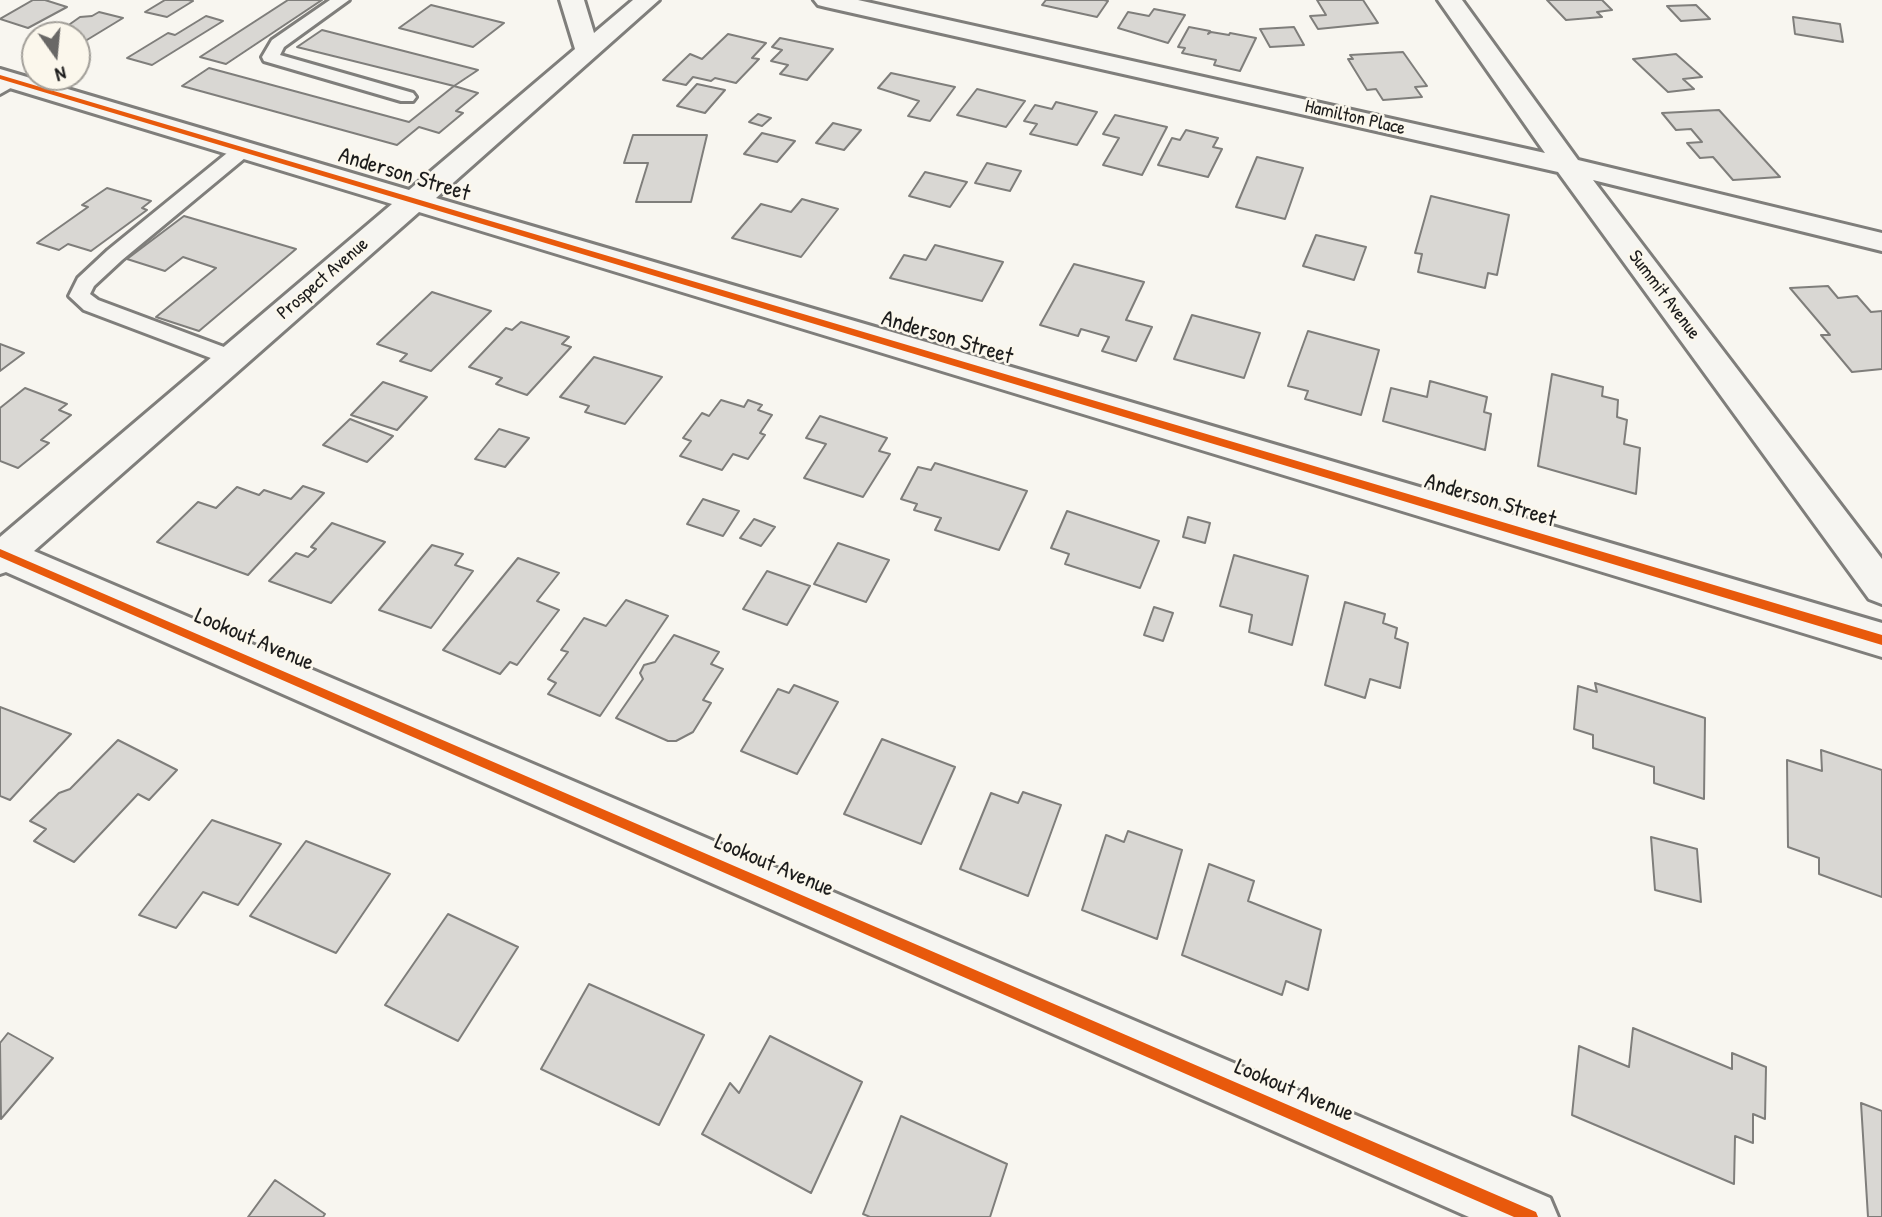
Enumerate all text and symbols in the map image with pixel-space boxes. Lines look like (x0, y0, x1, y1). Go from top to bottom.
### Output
north arrow (21, 21, 91, 91)
text: N (53, 60, 69, 88)
street label: Hamilton Place (1303, 95, 1407, 141)
street label: Anderson Street (335, 142, 473, 208)
street label: Prospect Avenue (273, 233, 373, 325)
street label: Summit Avenue (1623, 246, 1705, 344)
street label: Anderson Street (878, 305, 1016, 371)
street label: Anderson Street (1421, 468, 1559, 534)
street label: Lookout Avenue (190, 603, 318, 677)
street label: Lookout Avenue (710, 829, 838, 903)
street label: Lookout Avenue (1230, 1054, 1358, 1128)

